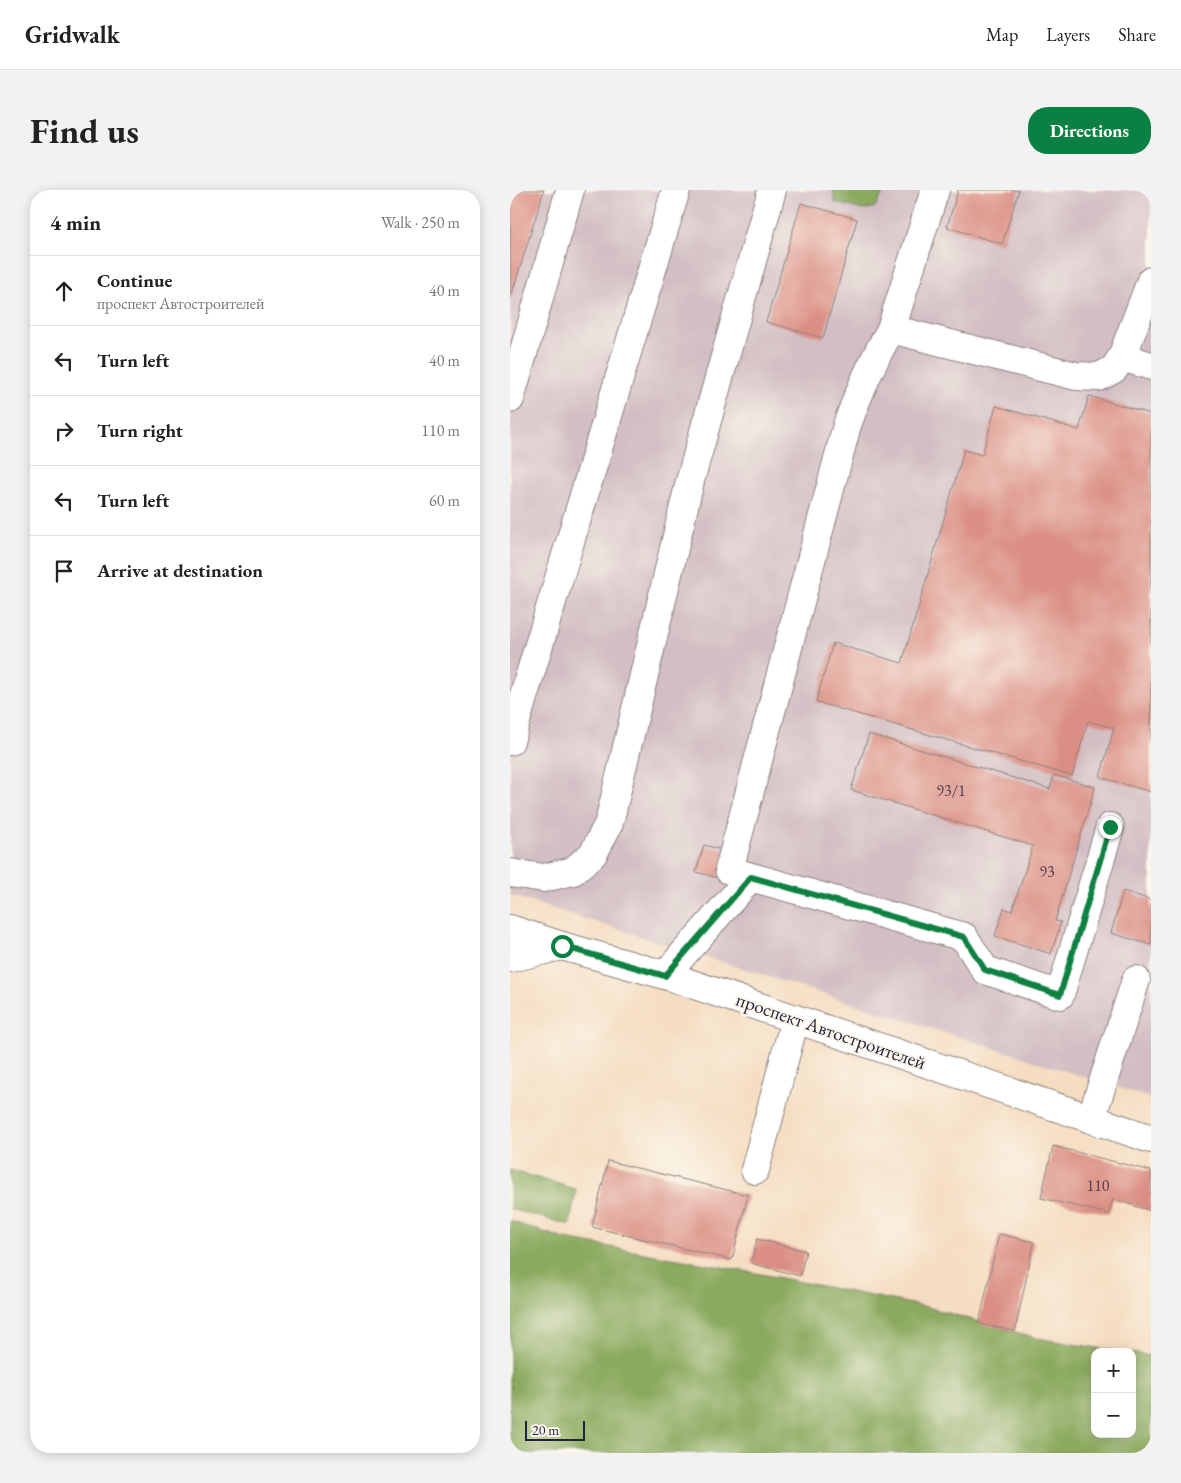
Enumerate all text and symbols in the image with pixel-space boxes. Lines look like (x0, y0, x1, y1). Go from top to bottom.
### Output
text: Gridwalk (25, 19, 120, 50)
text: Map (986, 23, 1018, 46)
text: Layers (1046, 23, 1090, 46)
text: Share (1118, 23, 1156, 46)
button: Directions (1028, 107, 1151, 154)
text: Find us (30, 108, 139, 153)
text: 4 min (50, 209, 101, 236)
text: Walk · 250 m (381, 212, 460, 233)
text: Continue (97, 268, 172, 293)
icon: ahead (50, 277, 78, 305)
text: 40 m (429, 280, 460, 301)
text: проспект Автостроителей (97, 293, 265, 314)
icon: left (50, 347, 78, 375)
text: Turn left (97, 348, 169, 373)
text: 40 m (429, 350, 460, 371)
icon: right (50, 417, 78, 445)
text: Turn right (97, 418, 183, 443)
text: 110 m (421, 420, 460, 441)
icon: left (50, 487, 78, 515)
text: Turn left (97, 488, 169, 513)
text: 60 m (429, 490, 460, 511)
icon: arrive (50, 557, 78, 585)
text: Arrive at destination (97, 558, 263, 583)
house number: 93/1 (936, 780, 966, 801)
route end (1099, 816, 1122, 839)
house number: 93 (1039, 861, 1055, 882)
route start (551, 935, 574, 958)
street label: проспект Автостроителей (733, 987, 929, 1075)
house number: 110 (1086, 1175, 1110, 1196)
map controls (1091, 1348, 1136, 1438)
button: + (1091, 1348, 1136, 1393)
button: − (1091, 1393, 1136, 1438)
scale bar (525, 1418, 585, 1441)
text: 20 m (532, 1421, 559, 1439)

